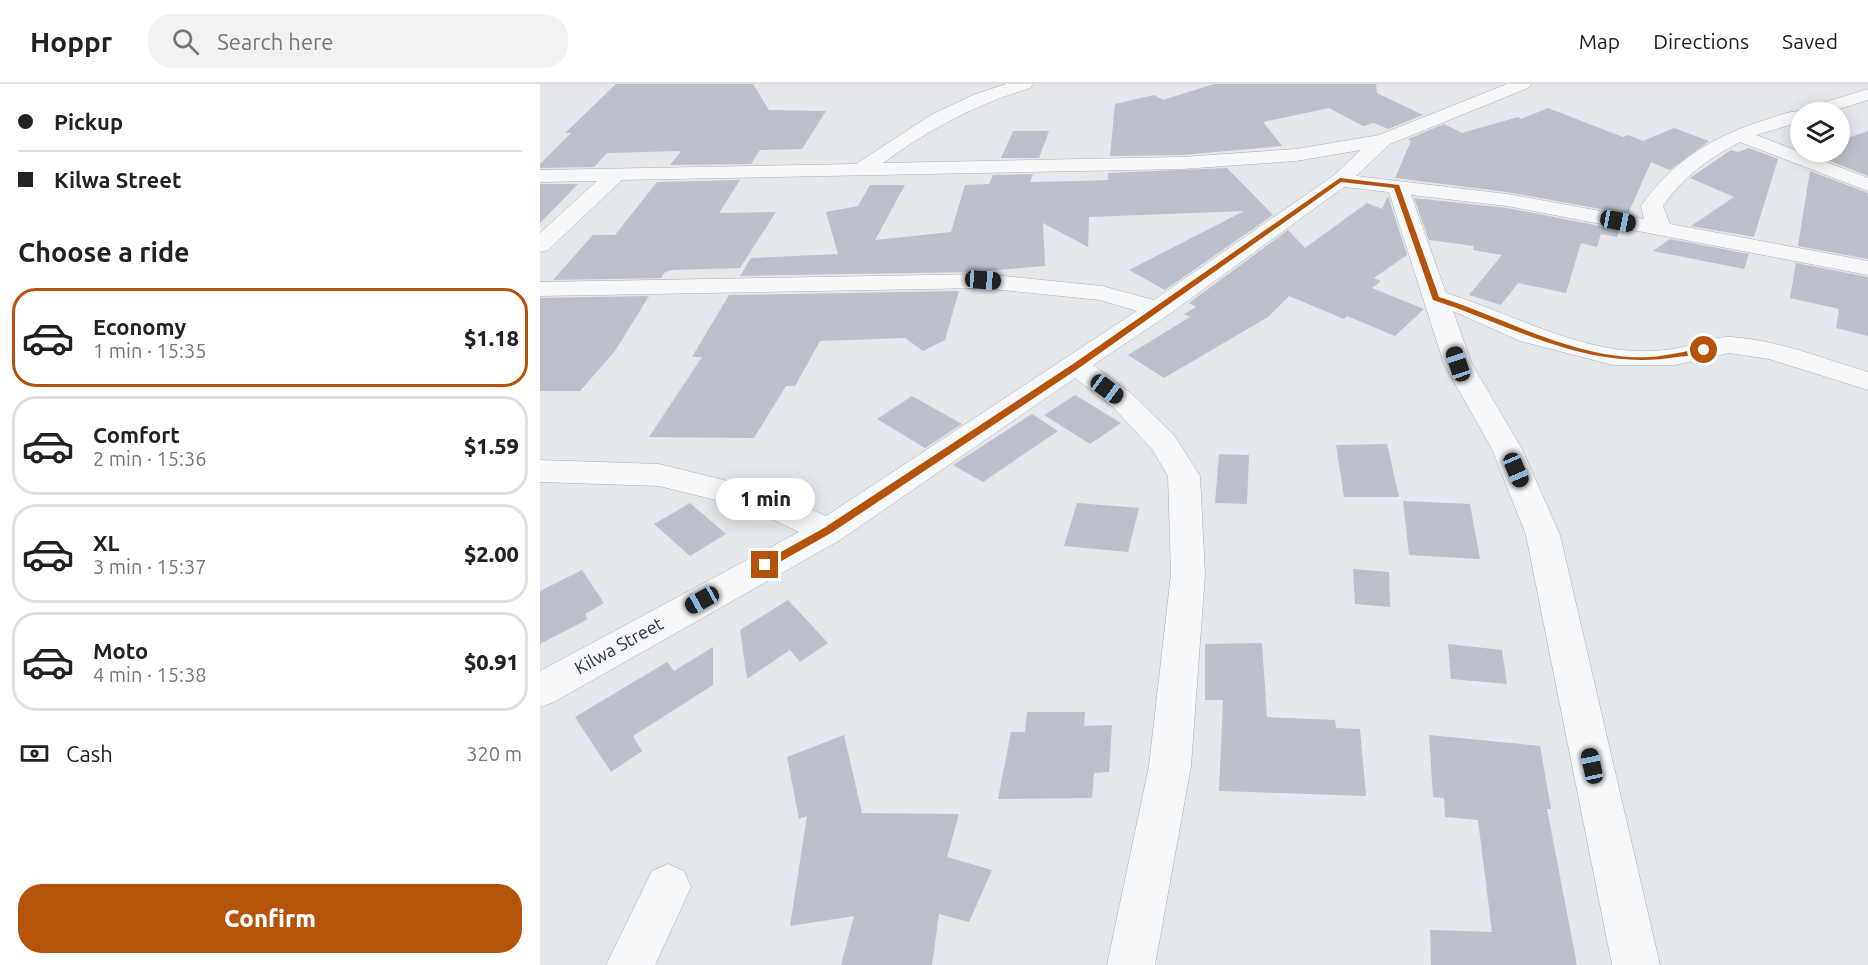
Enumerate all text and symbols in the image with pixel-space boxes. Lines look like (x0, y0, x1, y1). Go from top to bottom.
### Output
search box (148, 14, 568, 68)
icon: search (169, 25, 202, 58)
text: Hoppr (30, 26, 112, 57)
text: Search here (217, 29, 334, 54)
text: Map (1579, 29, 1620, 53)
text: Directions (1653, 29, 1749, 53)
text: Saved (1782, 29, 1838, 53)
map controls (1790, 102, 1850, 162)
button: layers (1790, 102, 1850, 162)
text: Pickup (54, 109, 123, 134)
text: Kilwa Street (54, 167, 181, 192)
car (1599, 209, 1637, 233)
text: Choose a ride (18, 237, 190, 267)
car (964, 270, 1002, 290)
icon: car (21, 311, 75, 365)
text: Economy (93, 314, 186, 339)
text: $1.18 (464, 325, 519, 350)
route start (1690, 336, 1717, 363)
text: 1 min · 15:35 (93, 339, 207, 362)
car (1444, 344, 1472, 384)
car (1087, 371, 1127, 407)
icon: car (21, 419, 75, 473)
text: Comfort (93, 422, 180, 447)
text: $1.59 (464, 433, 519, 458)
text: 2 min · 15:36 (93, 447, 207, 470)
car (1501, 450, 1531, 490)
callout: 1 min (716, 478, 814, 520)
text: 1 min (740, 487, 791, 510)
icon: car (21, 527, 75, 581)
text: XL (93, 530, 120, 555)
text: $2.00 (464, 541, 519, 566)
route end (751, 551, 778, 578)
text: 3 min · 15:37 (93, 555, 207, 578)
car (682, 583, 722, 617)
street label: Kilwa Street (571, 613, 666, 678)
icon: car (21, 635, 75, 689)
text: Moto (93, 638, 148, 663)
text: $0.91 (464, 649, 519, 674)
text: 4 min · 15:38 (93, 663, 207, 686)
icon: cash (18, 737, 51, 770)
text: Cash (66, 741, 113, 766)
text: 320 m (466, 742, 522, 765)
car (1579, 747, 1605, 785)
button: Confirm (18, 884, 522, 953)

